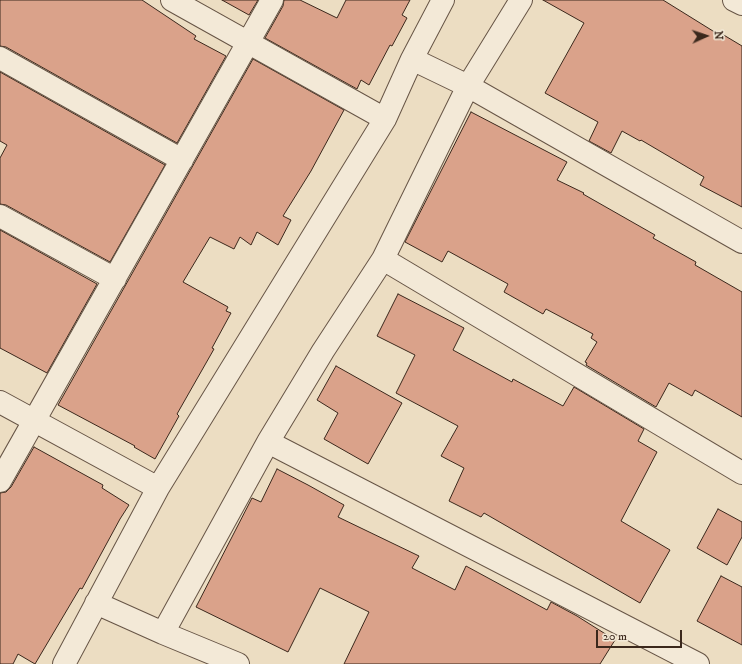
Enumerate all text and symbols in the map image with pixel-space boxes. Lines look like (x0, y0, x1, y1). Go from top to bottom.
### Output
north arrow (686, 16, 726, 56)
text: N (711, 30, 725, 40)
scale bar (598, 622, 684, 648)
text: 20 m (603, 629, 627, 644)

